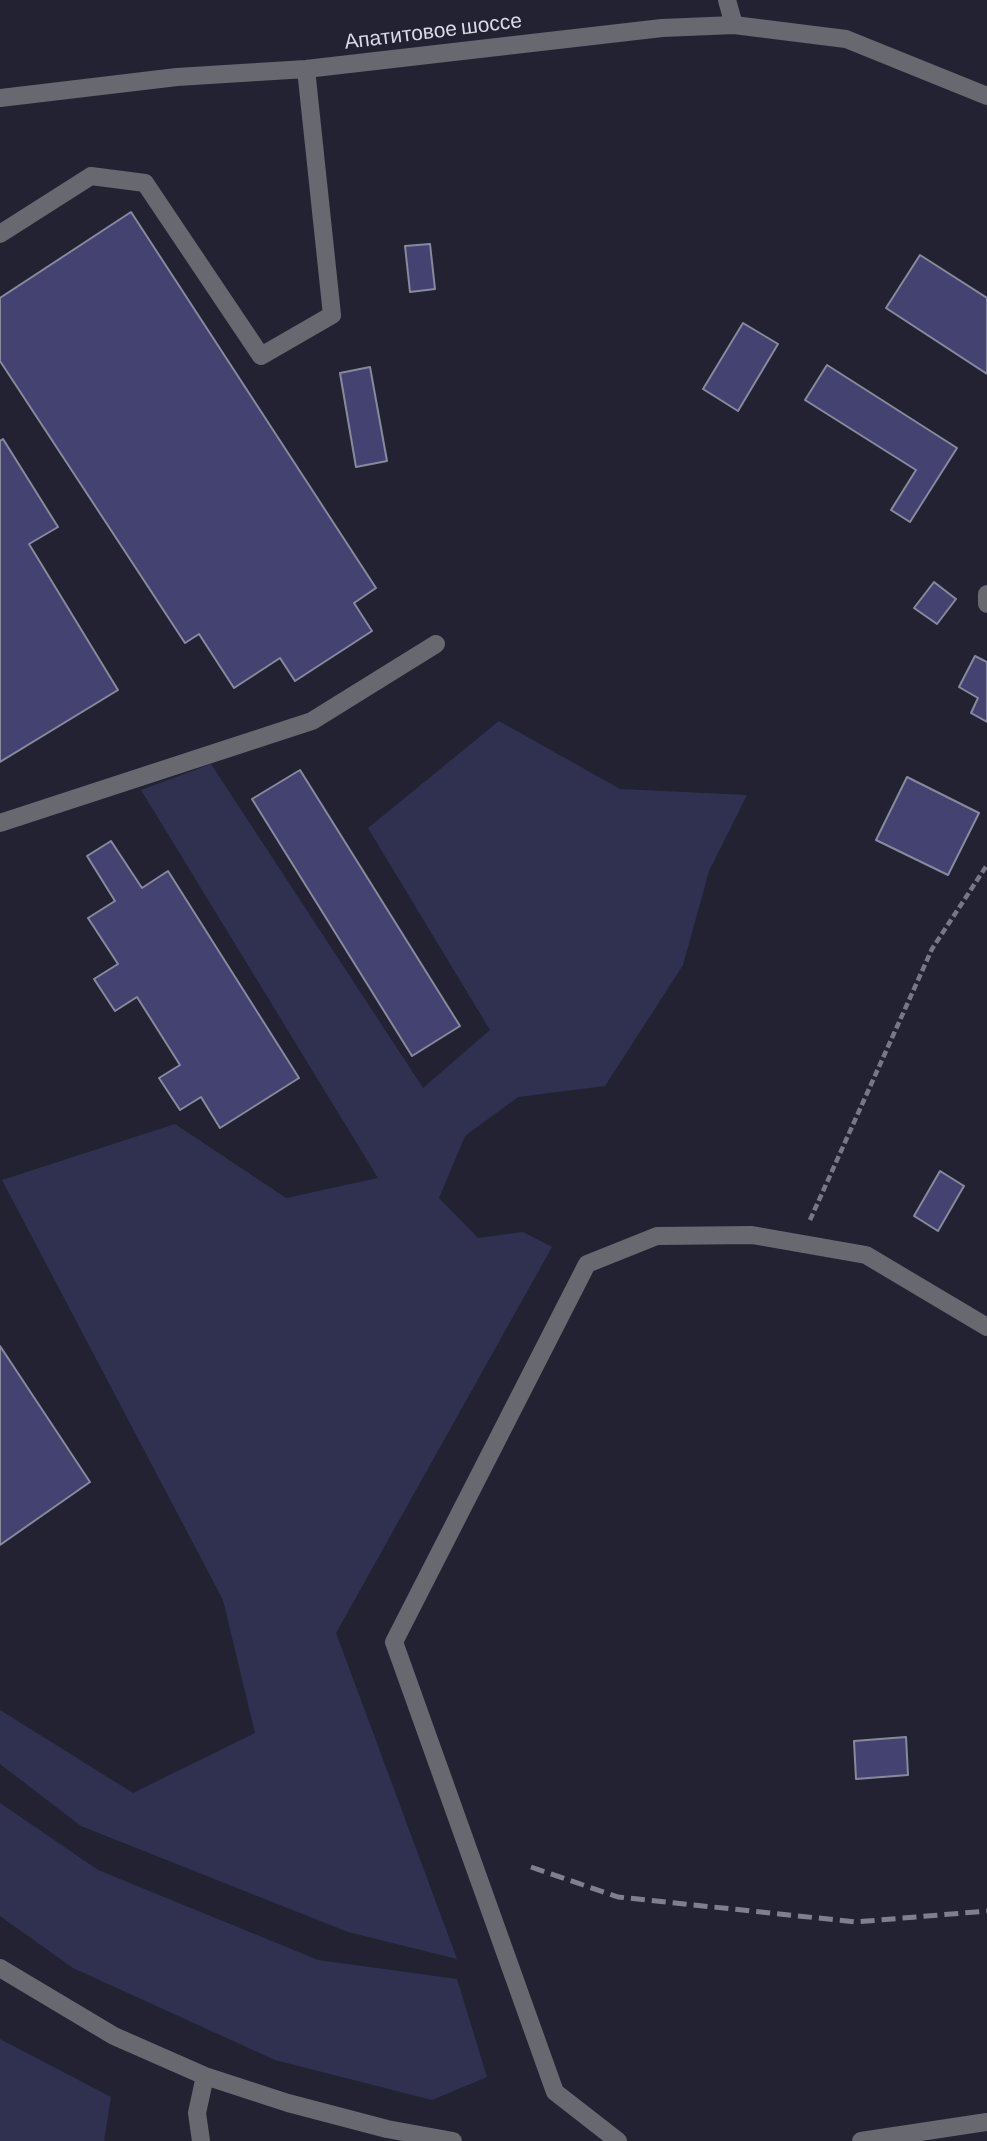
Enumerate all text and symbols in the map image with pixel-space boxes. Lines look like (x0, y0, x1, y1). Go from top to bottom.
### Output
street label: Апатитовое шоссе (343, 8, 523, 54)

